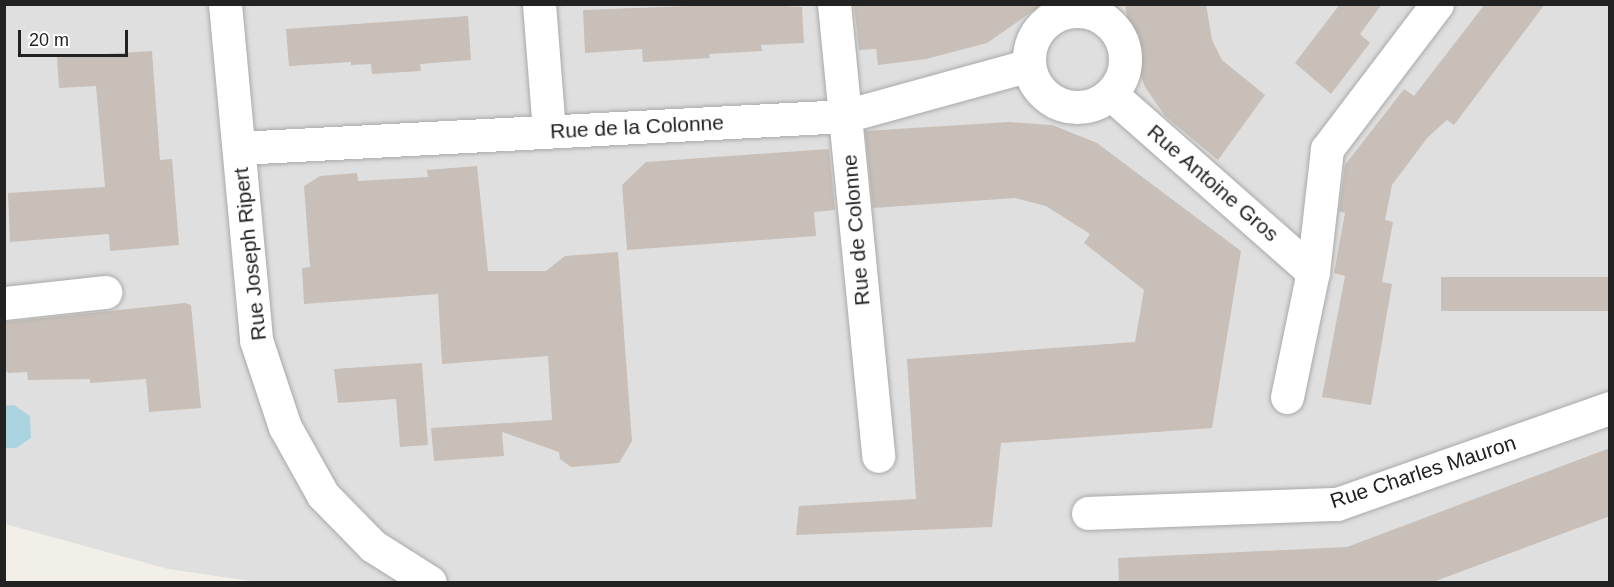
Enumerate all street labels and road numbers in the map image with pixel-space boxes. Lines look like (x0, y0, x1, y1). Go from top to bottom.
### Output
street label: Rue de la Colonne (549, 110, 725, 144)
street label: Rue Antoine Gros (1142, 119, 1284, 247)
street label: Rue de Colonne (837, 153, 875, 307)
street label: Rue Joseph Ripert (228, 166, 272, 342)
street label: Rue Charles Mauron (1327, 430, 1519, 514)

